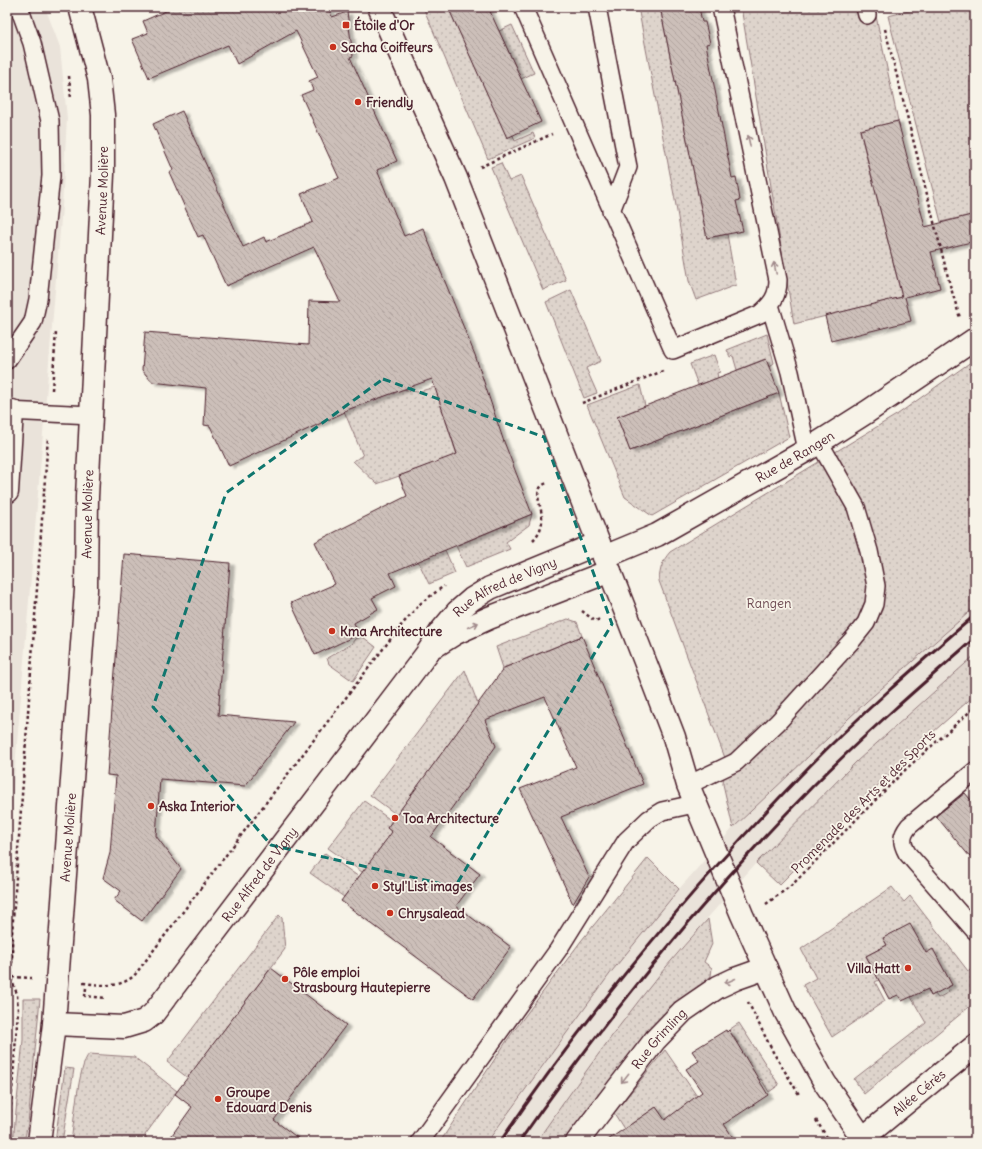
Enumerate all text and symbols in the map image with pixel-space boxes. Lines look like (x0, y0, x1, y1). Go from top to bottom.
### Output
place label: Étoile d'Or (354, 16, 415, 34)
marker: Étoile d'Or (341, 20, 351, 30)
place label: Sacha Coiffeurs (341, 39, 433, 56)
marker: Sacha Coiffeurs (328, 42, 338, 52)
place label: Friendly (366, 94, 414, 111)
marker: Friendly (353, 97, 363, 107)
one-way arrow (745, 135, 753, 148)
street label: Avenue Molière (92, 146, 112, 236)
one-way arrow (771, 262, 779, 275)
street label: Rue de Rangen (753, 427, 838, 486)
street label: Avenue Molière (78, 469, 97, 559)
street label: Rue Alfred de Vigny (449, 554, 559, 621)
park label: Rangen (747, 595, 792, 612)
one-way arrow (467, 621, 479, 628)
place label: Kma Architecture (340, 623, 442, 640)
marker: Kma Architecture (327, 626, 337, 636)
street label: Promenade des Arts et des Sports (787, 725, 939, 877)
street label: Avenue Molière (56, 792, 80, 883)
place label: Aska Interior (159, 798, 236, 815)
marker: Aska Interior (146, 801, 156, 811)
place label: Toa Architecture (403, 810, 499, 827)
marker: Toa Architecture (390, 813, 400, 823)
street label: Rue Alfred de Vigny (218, 824, 301, 925)
place label: Styl'List images (383, 878, 472, 895)
marker: Styl'List images (370, 881, 380, 891)
place label: Chrysalead (398, 905, 465, 922)
marker: Chrysalead (385, 908, 395, 918)
place label: Villa Hatt (847, 960, 901, 977)
marker: Villa Hatt (903, 963, 913, 973)
place label: Pôle emploi Strasbourg Hautepierre (293, 964, 431, 996)
marker: Pôle emploi Strasbourg Hautepierre (280, 974, 290, 984)
one-way arrow (724, 978, 736, 986)
street label: Rue Grimling (628, 1005, 690, 1073)
street label: Allée Cérès (889, 1066, 949, 1120)
one-way arrow (621, 1072, 630, 1083)
place label: Groupe Edouard Denis (226, 1084, 312, 1116)
marker: Groupe Edouard Denis (213, 1094, 223, 1104)

